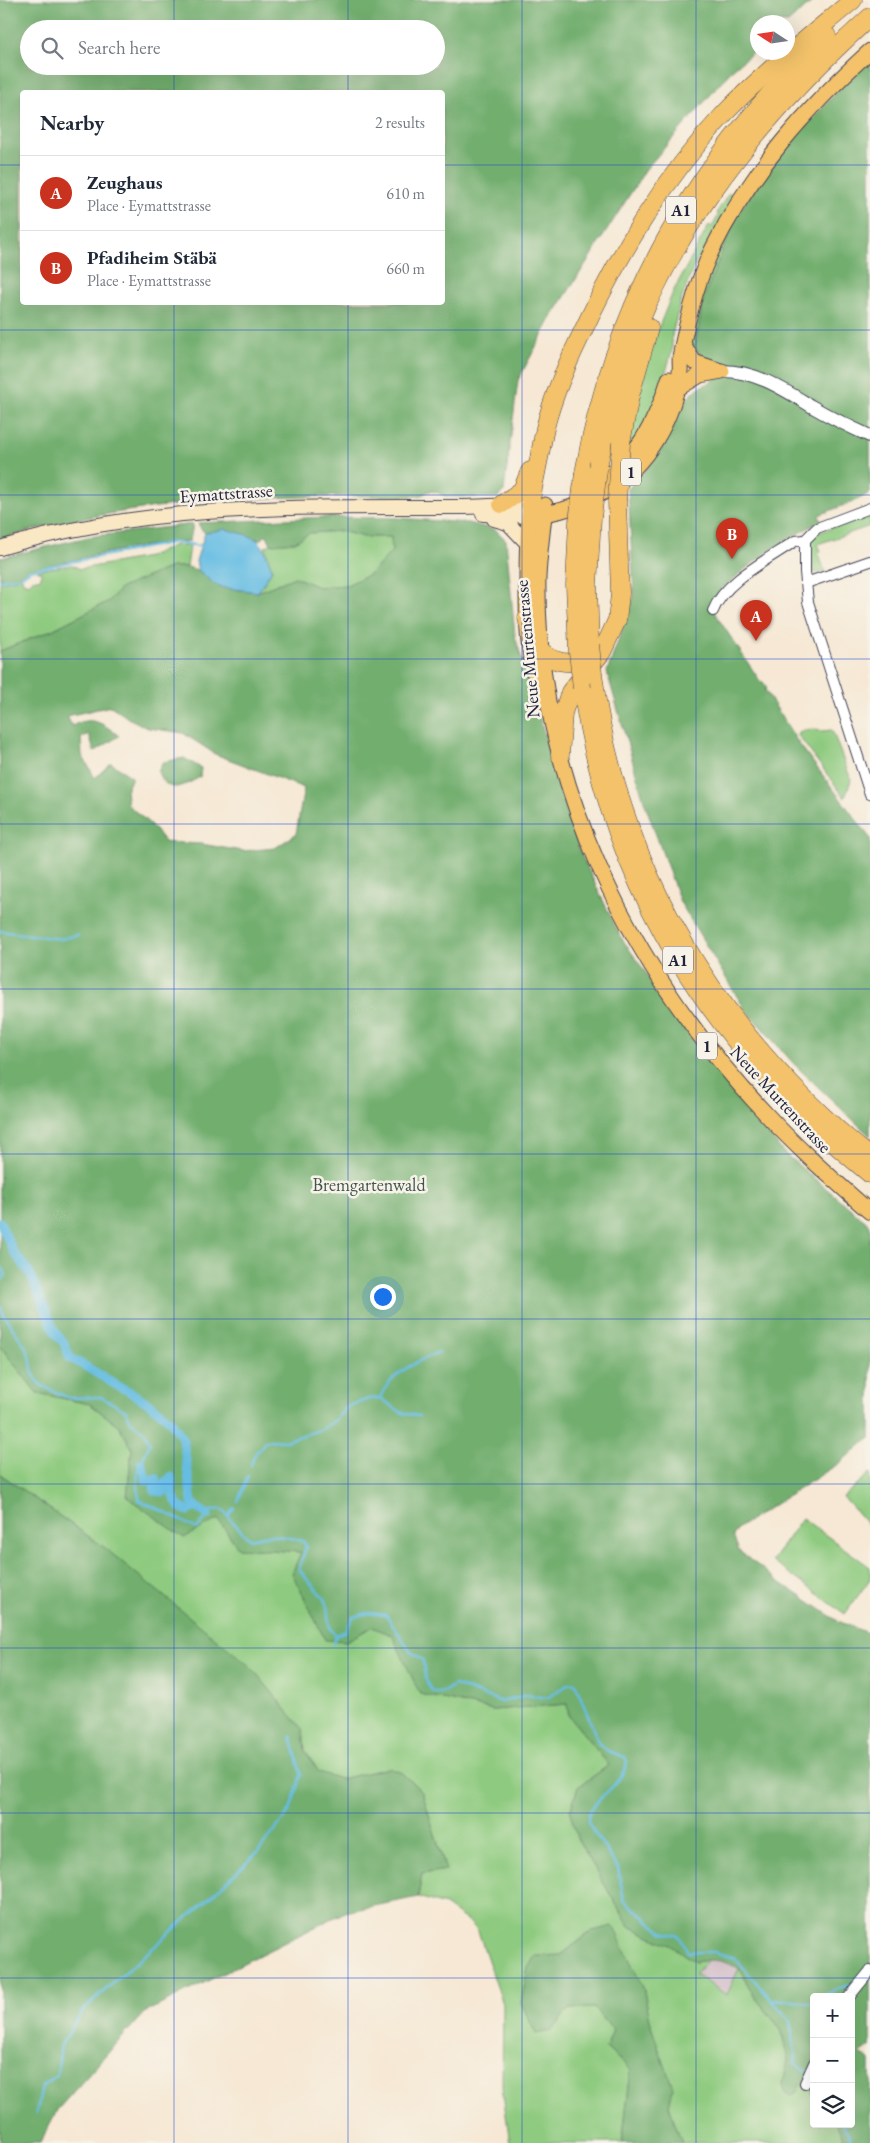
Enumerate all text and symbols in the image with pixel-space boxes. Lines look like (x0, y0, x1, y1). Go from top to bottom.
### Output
north arrow (750, 15, 795, 60)
search box (20, 20, 445, 75)
icon: search (38, 34, 66, 62)
text: Search here (78, 35, 160, 60)
text: Nearby (40, 109, 104, 136)
text: 2 results (375, 112, 425, 133)
text: Zeughaus (87, 170, 162, 195)
text: A (50, 183, 62, 204)
text: 610 m (386, 183, 425, 204)
text: Place · Eymattstrasse (87, 195, 211, 216)
road number: A1 (666, 196, 696, 224)
text: Pfadiheim Stäbä (87, 245, 217, 270)
text: B (51, 258, 61, 279)
text: 660 m (386, 258, 425, 279)
text: Place · Eymattstrasse (87, 270, 211, 291)
road number: 1 (621, 458, 641, 486)
street label: Eymattstrasse (179, 478, 273, 508)
pin: B (716, 518, 748, 559)
street label: Neue Murtenstrasse (510, 579, 544, 719)
pin: A (740, 600, 772, 641)
road number: A1 (663, 946, 693, 974)
road number: 1 (697, 1032, 717, 1060)
street label: Neue Murtenstrasse (725, 1040, 837, 1158)
park label: Bremgartenwald (312, 1173, 426, 1196)
your location (370, 1284, 396, 1310)
map controls (810, 1993, 855, 2128)
button: + (810, 1993, 855, 2038)
button: − (810, 2038, 855, 2083)
button: layers (810, 2083, 855, 2128)

